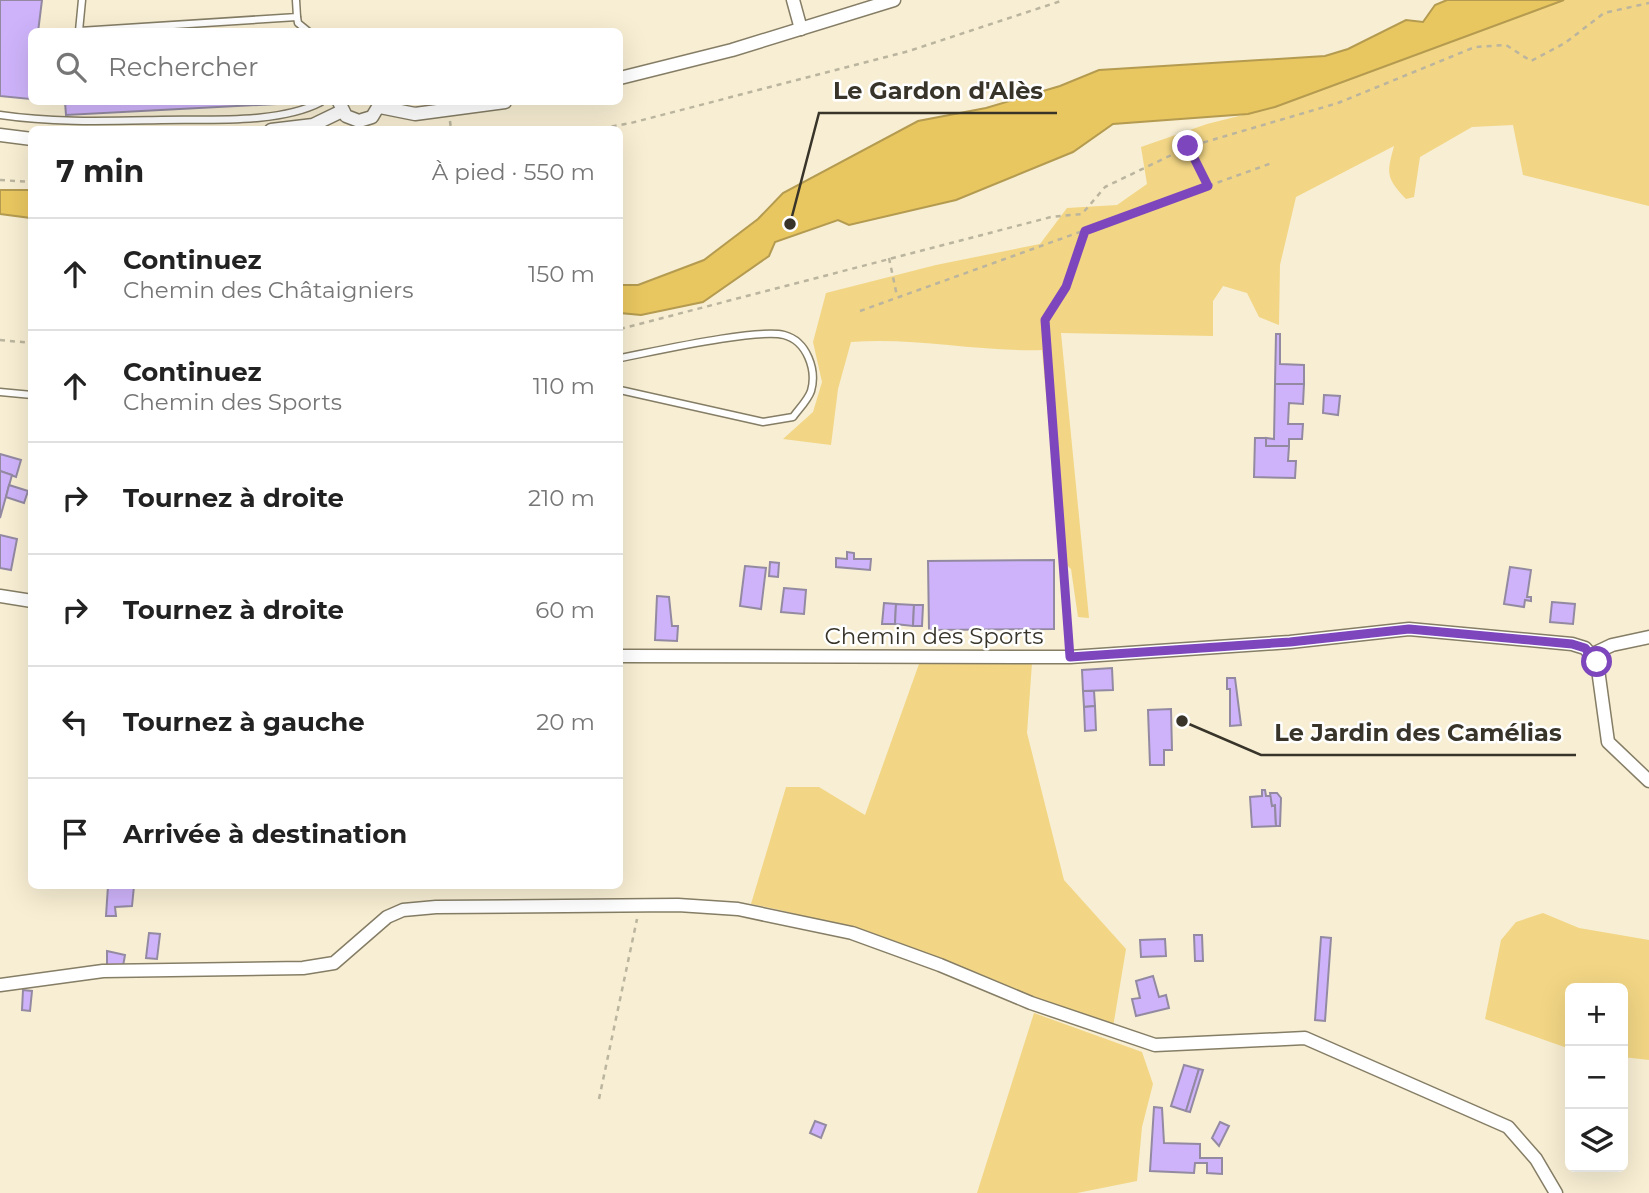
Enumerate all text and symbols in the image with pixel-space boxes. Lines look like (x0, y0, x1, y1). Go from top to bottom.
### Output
search box (28, 28, 623, 105)
icon: search (52, 48, 90, 86)
text: Rechercher (108, 51, 258, 83)
callout: Le Gardon d'Alès (819, 68, 1057, 113)
text: Le Gardon d'Alès (833, 76, 1043, 105)
route end (1172, 130, 1203, 161)
text: 7 min (56, 153, 144, 190)
text: À pied · 550 m (432, 158, 595, 186)
text: Continuez (123, 244, 262, 276)
icon: ahead (56, 255, 94, 293)
text: 150 m (528, 260, 595, 288)
text: Chemin des Châtaigniers (123, 276, 414, 304)
text: Continuez (123, 356, 262, 388)
icon: ahead (56, 367, 94, 405)
text: 110 m (533, 372, 595, 400)
text: Chemin des Sports (123, 388, 342, 416)
icon: right (56, 479, 94, 517)
text: Tournez à droite (123, 482, 344, 514)
text: 210 m (528, 484, 595, 512)
icon: right (56, 591, 94, 629)
text: Tournez à droite (123, 594, 344, 626)
text: 60 m (535, 596, 595, 624)
street label: Chemin des Sports (825, 622, 1043, 650)
route start (1581, 646, 1612, 677)
icon: left (56, 703, 94, 741)
text: Tournez à gauche (123, 706, 365, 738)
text: 20 m (536, 708, 595, 736)
callout: Le Jardin des Camélias (1261, 710, 1576, 755)
text: Le Jardin des Camélias (1274, 718, 1562, 747)
icon: arrive (56, 815, 94, 853)
text: Arrivée à destination (123, 818, 407, 850)
map controls (1565, 983, 1628, 1172)
button: + (1565, 983, 1628, 1046)
button: − (1565, 1046, 1628, 1109)
button: layers (1565, 1109, 1628, 1172)

